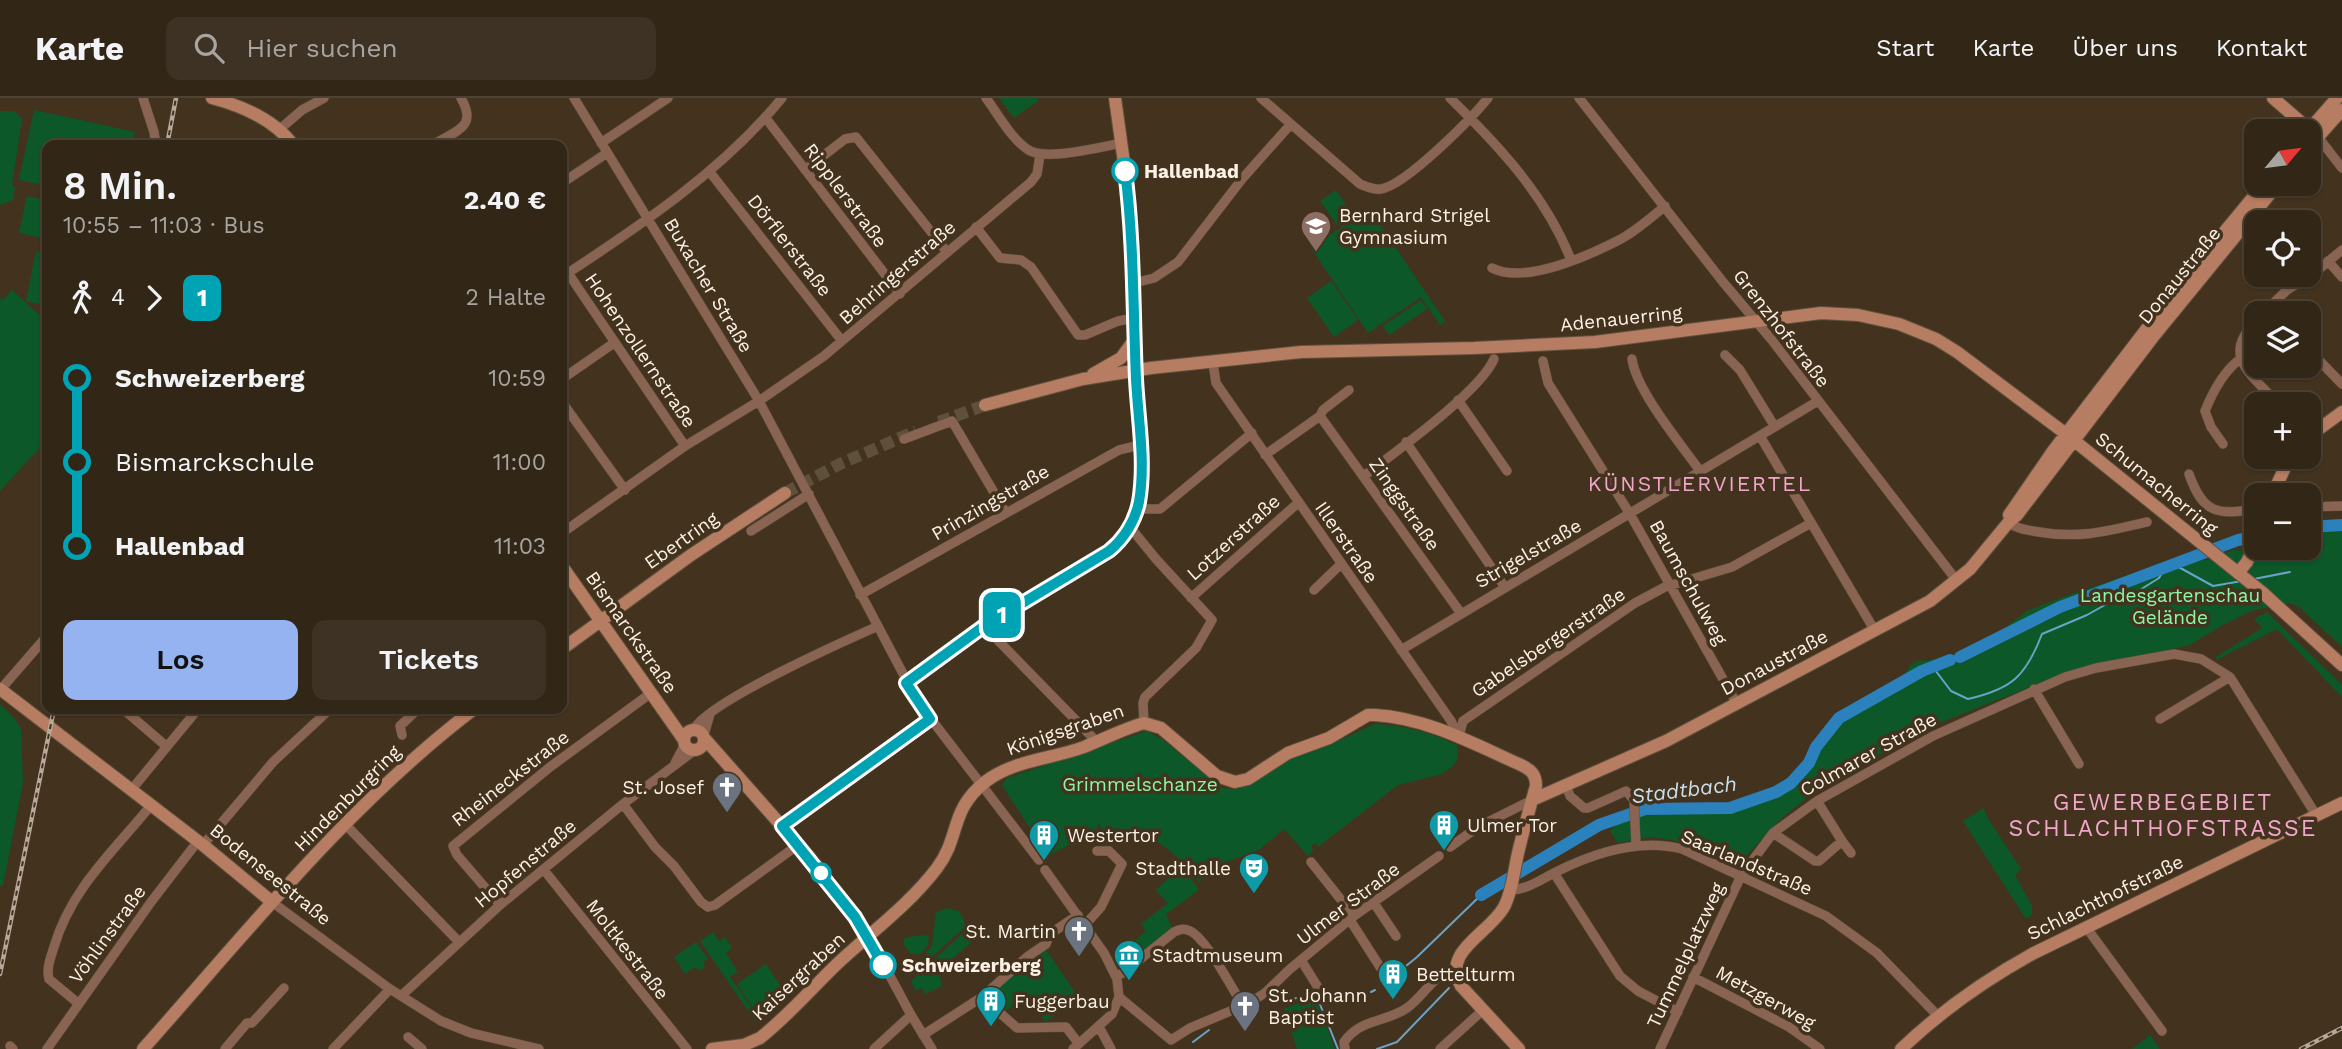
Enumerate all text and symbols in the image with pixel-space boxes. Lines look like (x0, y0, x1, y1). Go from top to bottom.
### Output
search box (166, 17, 656, 80)
text: Karte (35, 29, 124, 68)
icon: search (190, 29, 228, 67)
text: Hier suchen (246, 33, 398, 63)
text: Start (1876, 34, 1934, 62)
text: Karte (1972, 34, 2034, 62)
text: Über uns (2072, 34, 2178, 62)
text: Kontakt (2216, 34, 2307, 62)
north arrow (2244, 119, 2320, 196)
map controls (2244, 119, 2321, 560)
street label: Ripplerstraße (799, 139, 892, 252)
marker: Hallenbad (1112, 158, 1138, 184)
place label: Hallenbad (1144, 160, 1239, 183)
text: 8 Min. (63, 164, 177, 208)
text: 2.40 € (464, 185, 546, 215)
street label: Dörflerstraße (743, 190, 837, 301)
place label: Bernhard Strigel Gymnasium (1339, 204, 1490, 249)
school or university icon: Bernhard Strigel Gymnasium (1299, 209, 1333, 253)
button: locate (2244, 210, 2321, 287)
text: 10:55 – 11:03 · Bus (63, 212, 265, 239)
street label: Buxacher Straße (659, 214, 758, 357)
street label: Behringerstraße (834, 215, 960, 329)
street label: Donaustraße (2133, 222, 2226, 329)
street label: Grenzhofstraße (1728, 265, 1835, 392)
street label: Hohenzollernstraße (580, 268, 701, 432)
icon: walk (63, 279, 101, 317)
icon: forward (135, 279, 173, 317)
text: 4 (111, 284, 125, 311)
text: 1 (197, 284, 207, 312)
text: 2 Halte (466, 284, 546, 311)
street label: Adenauerring (1559, 301, 1684, 336)
button: layers (2244, 301, 2321, 378)
text: Schweizerberg (115, 363, 305, 393)
text: 10:59 (488, 365, 546, 392)
button: + (2244, 392, 2321, 469)
street label: Schumacherring (2091, 427, 2223, 540)
text: Bismarckschule (115, 447, 315, 477)
text: 11:00 (493, 449, 546, 476)
street label: Zinggstraße (1364, 453, 1445, 555)
street label: Prinzingstraße (927, 459, 1053, 545)
district label: KÜNSTLERVIERTEL (1588, 471, 1812, 496)
button: − (2244, 483, 2321, 560)
street label: Lotzerstraße (1182, 490, 1285, 585)
street label: Illerstraße (1310, 497, 1383, 588)
street label: Ebertring (640, 506, 723, 574)
street label: Strigelstraße (1471, 514, 1585, 593)
street label: Baumschulweg (1645, 516, 1733, 649)
text: Hallenbad (115, 531, 245, 561)
text: 11:03 (494, 533, 546, 560)
street label: Bismarckstraße (581, 567, 682, 698)
street label: Gabelsbergerstraße (1467, 582, 1630, 702)
park label: Landesgartenschau Gelände (2080, 584, 2260, 629)
line badge: 1 (979, 592, 1025, 638)
text: 1 (997, 601, 1007, 629)
button: Los (63, 620, 298, 700)
button: Tickets (312, 620, 546, 700)
street label: Donaustraße (1717, 625, 1832, 700)
street label: Königsgraben (1003, 699, 1127, 760)
street label: Colmarer Straße (1796, 707, 1940, 801)
street label: Rheineckstraße (447, 725, 574, 832)
street label: Hindenburgring (289, 740, 406, 856)
church icon: St. Josef (710, 770, 744, 814)
water label: Stadtbach (1630, 771, 1738, 808)
park label: Grimmelschanze (1062, 773, 1218, 796)
place label: St. Josef (622, 776, 705, 799)
district label: GEWERBEGEBIET SCHLACHTHOFSTRASSE (2009, 789, 2317, 842)
building icon: Ulmer Tor (1427, 808, 1461, 852)
street label: Hopfenstraße (470, 814, 581, 913)
place label: Ulmer Tor (1467, 814, 1557, 837)
street label: Bodenseestraße (205, 818, 336, 930)
building icon: Westertor (1027, 818, 1061, 862)
place label: Westertor (1067, 824, 1159, 847)
street label: Saarlandstraße (1678, 824, 1816, 900)
street label: Schlachthofstraße (2023, 850, 2187, 945)
theatre icon: Stadthalle (1237, 851, 1271, 895)
place label: Stadthalle (1135, 857, 1231, 880)
street label: Ulmer Straße (1292, 857, 1404, 950)
unlabelled marker (811, 863, 831, 883)
street label: Tummelplatzweg (1642, 878, 1730, 1032)
street label: Vöhlinstraße (64, 881, 151, 988)
street label: Moltkestraße (581, 894, 674, 1004)
church icon: St. Martin (1062, 914, 1096, 958)
place label: St. Martin (966, 920, 1056, 943)
street label: Kaisergraben (747, 927, 850, 1025)
museum icon: Stadtmuseum (1112, 938, 1146, 982)
place label: Stadtmuseum (1152, 944, 1283, 967)
marker: Schweizerberg (870, 952, 896, 978)
place label: Schweizerberg (902, 954, 1041, 977)
building icon: Bettelturm (1376, 957, 1410, 1001)
street label: Metzgerweg (1712, 961, 1820, 1035)
place label: Bettelturm (1416, 963, 1516, 986)
building icon: Fuggerbau (974, 984, 1008, 1028)
place label: St. Johann Baptist (1268, 984, 1367, 1029)
church icon: St. Johann Baptist (1228, 989, 1262, 1033)
place label: Fuggerbau (1014, 990, 1110, 1013)

